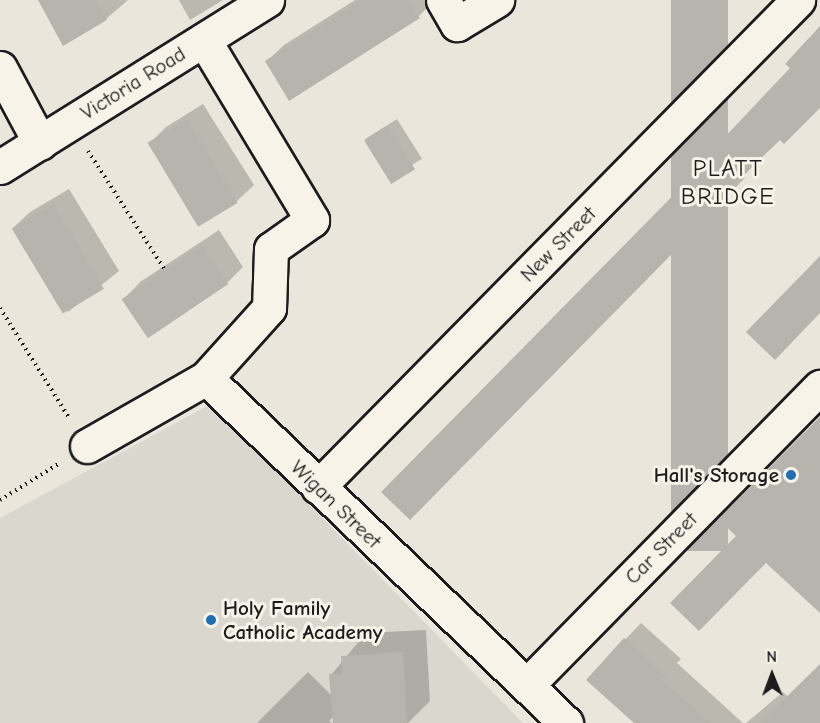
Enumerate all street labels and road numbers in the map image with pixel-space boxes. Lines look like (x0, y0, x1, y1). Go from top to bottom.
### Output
street label: Victoria Road (76, 41, 190, 125)
street label: New Street (515, 201, 601, 287)
street label: Wigan Street (285, 455, 387, 553)
street label: Car Street (620, 507, 702, 589)

